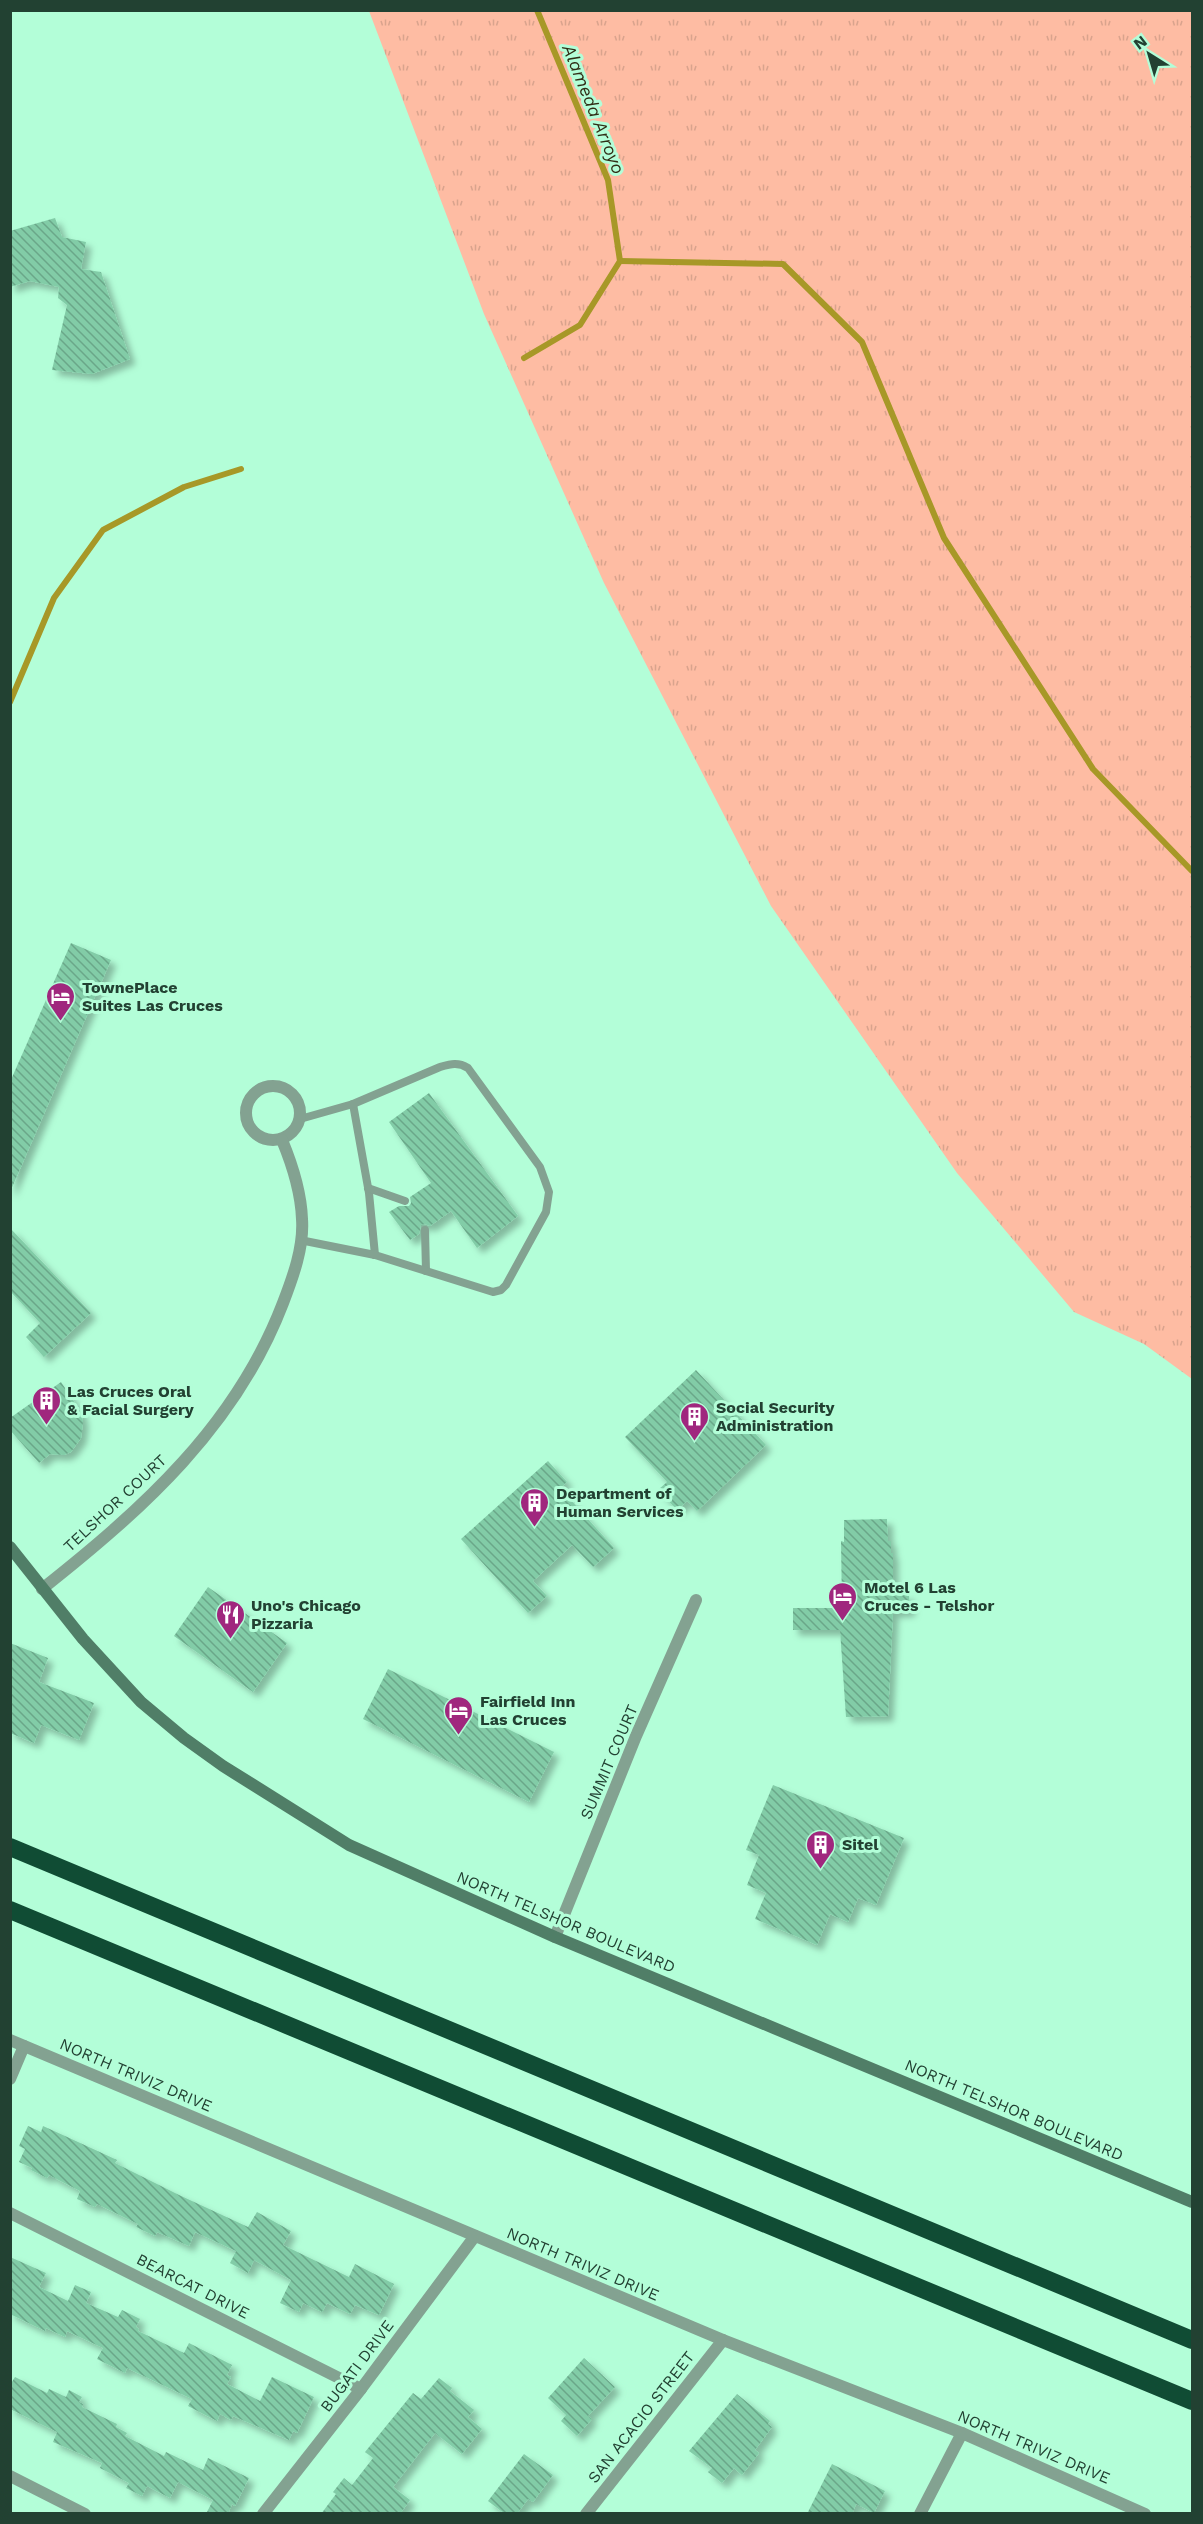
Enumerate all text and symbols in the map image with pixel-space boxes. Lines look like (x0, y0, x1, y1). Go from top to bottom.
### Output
north arrow (1119, 24, 1179, 84)
text: N (1130, 31, 1151, 54)
water label: Alameda Arroyo (558, 40, 630, 177)
place label: TownePlace Suites Las Cruces (82, 978, 223, 1015)
hotel icon: TownePlace Suites Las Cruces (45, 980, 77, 1022)
place label: Las Cruces Oral & Facial Surgery (67, 1382, 195, 1419)
building icon: Las Cruces Oral & Facial Surgery (30, 1384, 62, 1426)
place label: Social Security Administration (716, 1398, 836, 1435)
building icon: Social Security Administration (679, 1400, 711, 1442)
street label: TELSHOR COURT (60, 1450, 171, 1556)
place label: Department of Human Services (556, 1484, 684, 1521)
building icon: Department of Human Services (519, 1486, 551, 1528)
place label: Motel 6 Las Cruces - Telshor (864, 1578, 994, 1615)
hotel icon: Motel 6 Las Cruces - Telshor (827, 1580, 859, 1622)
place label: Uno's Chicago Pizzaria (251, 1596, 361, 1633)
restaurant icon: Uno's Chicago Pizzaria (214, 1598, 246, 1640)
place label: Fairfield Inn Las Cruces (480, 1692, 575, 1729)
hotel icon: Fairfield Inn Las Cruces (443, 1694, 475, 1736)
street label: SUMMIT COURT (576, 1702, 642, 1822)
building icon: Sitel (805, 1828, 837, 1870)
place label: Sitel (842, 1835, 879, 1854)
street label: NORTH TELSHOR BOULEVARD (454, 1867, 678, 1977)
street label: NORTH TRIVIZ DRIVE (57, 2034, 215, 2116)
street label: NORTH TELSHOR BOULEVARD (902, 2055, 1126, 2165)
street label: NORTH TRIVIZ DRIVE (504, 2223, 662, 2305)
street label: BEARCAT DRIVE (133, 2249, 253, 2323)
street label: BUGATI DRIVE (316, 2316, 398, 2416)
street label: SAN ACACIO STREET (584, 2347, 699, 2487)
street label: NORTH TRIVIZ DRIVE (955, 2406, 1113, 2488)

